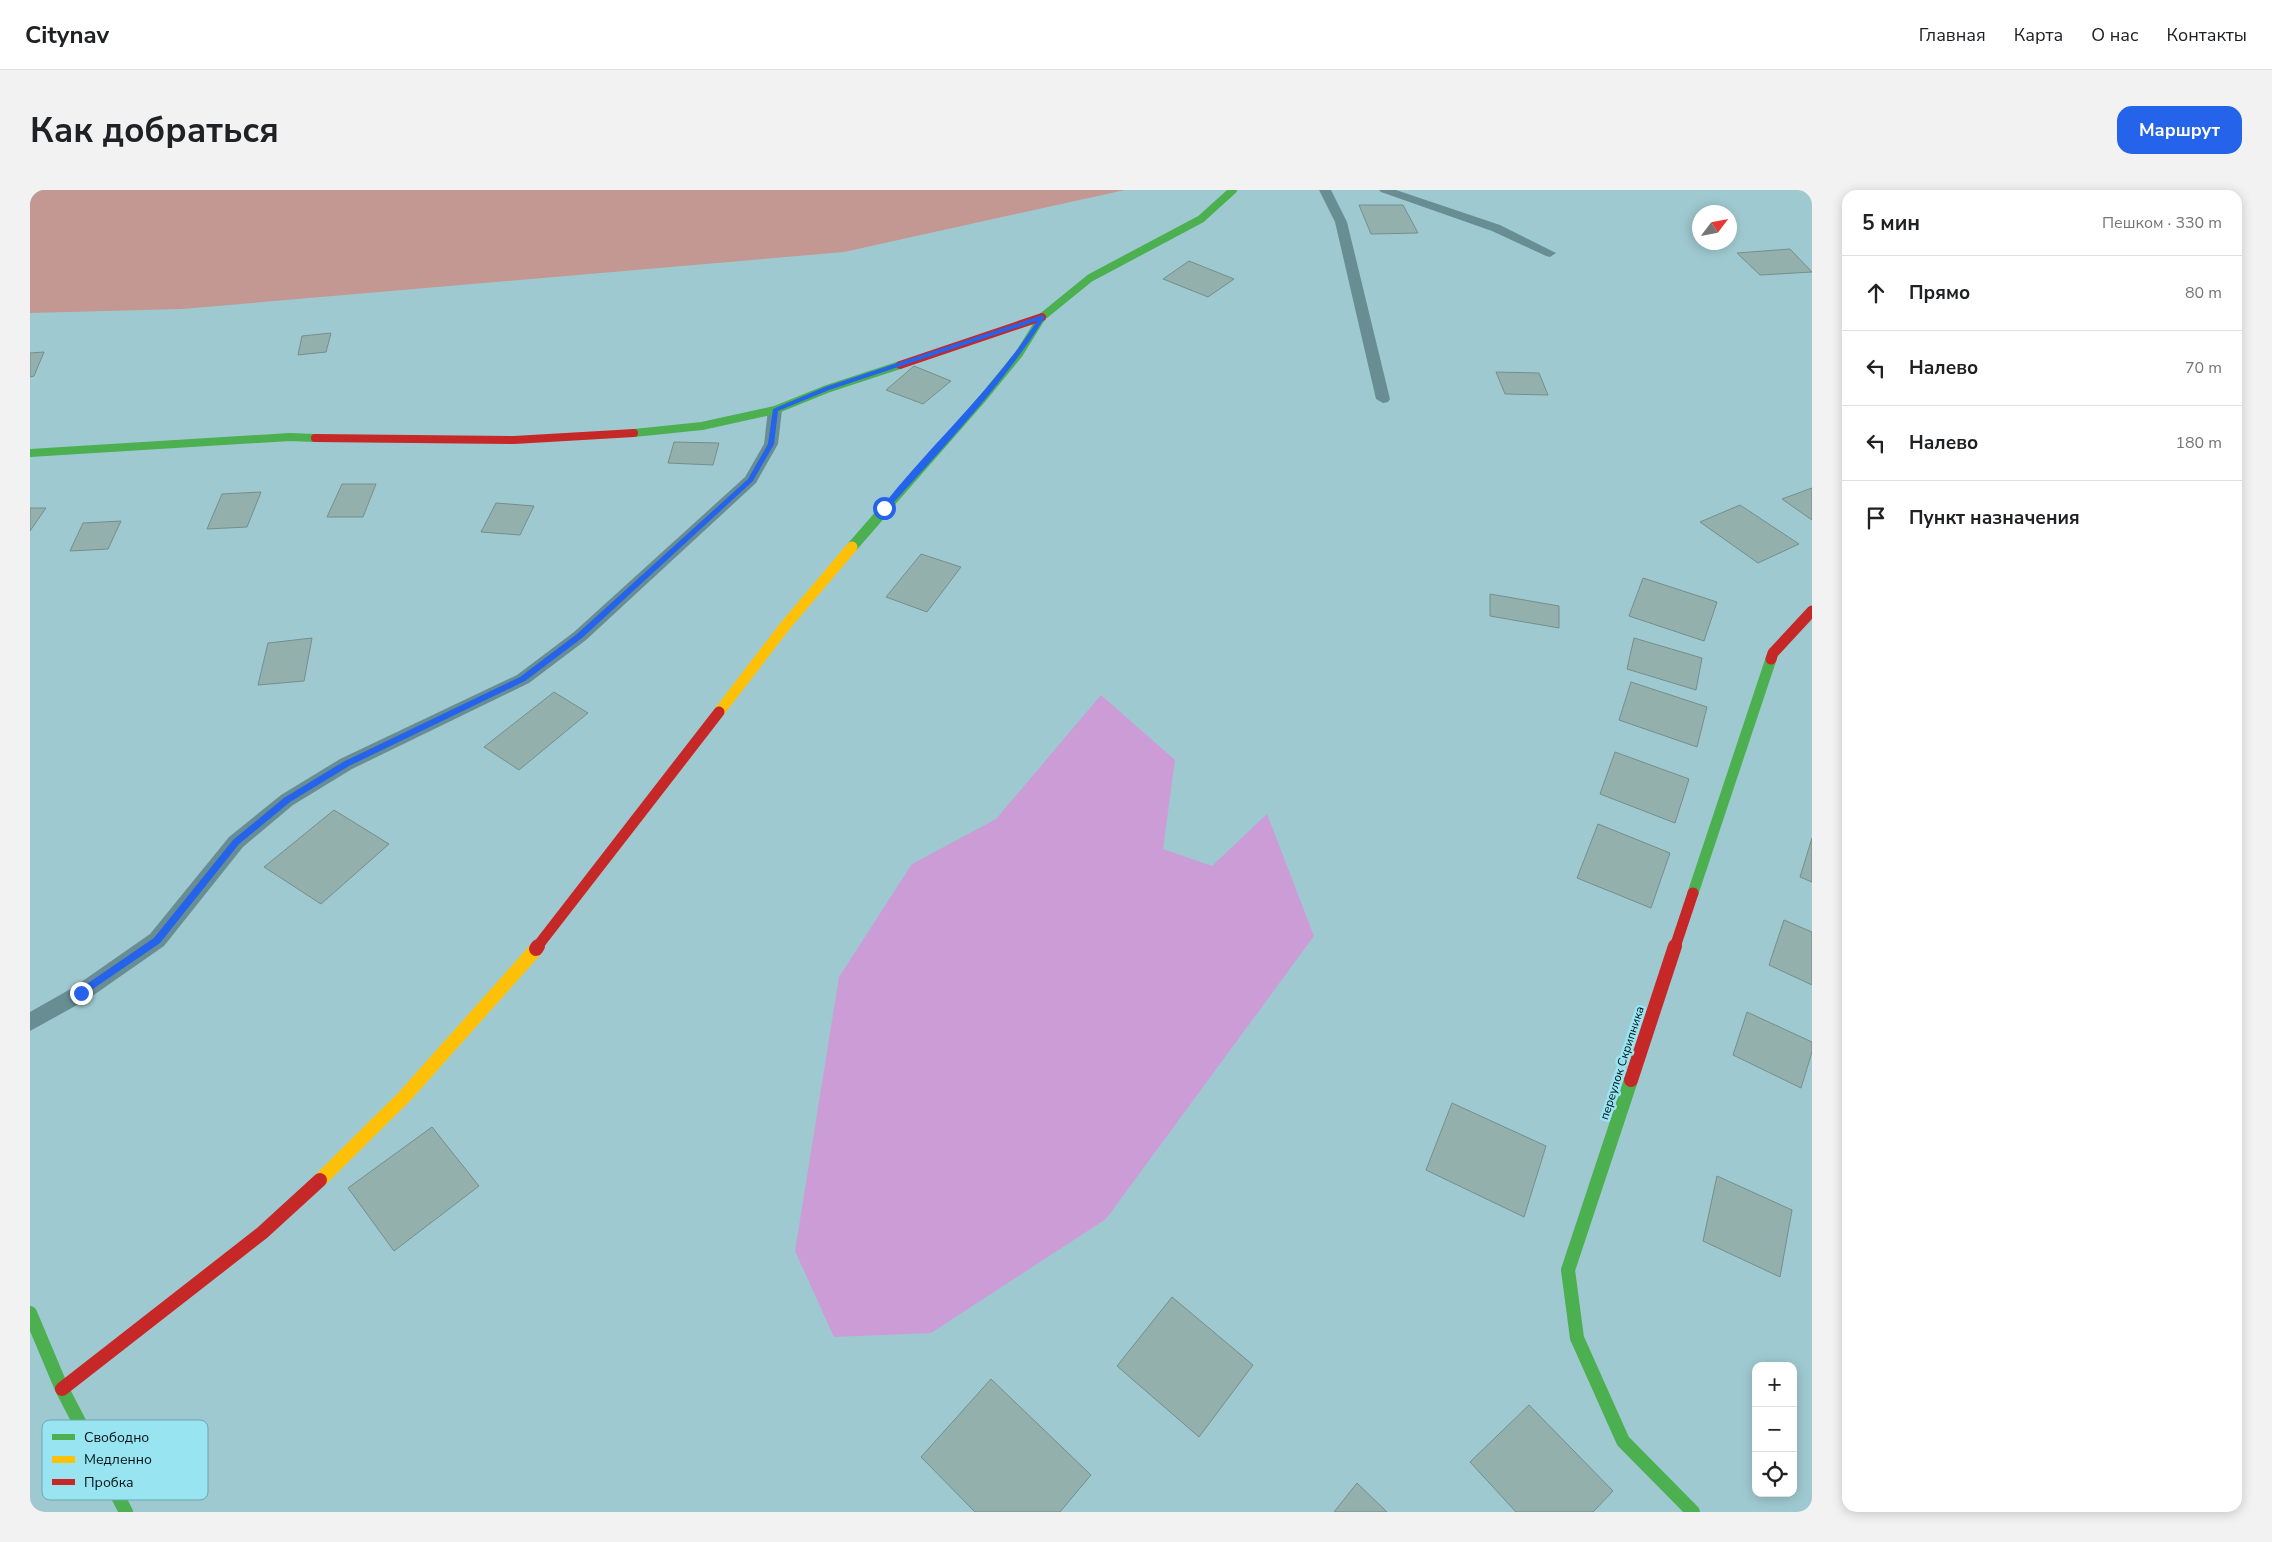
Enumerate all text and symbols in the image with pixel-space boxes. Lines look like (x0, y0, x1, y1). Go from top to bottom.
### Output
text: Citynav (25, 19, 109, 51)
text: Главная (1919, 23, 1986, 47)
text: Карта (2014, 23, 2063, 47)
text: О нас (2091, 23, 2139, 47)
text: Контакты (2167, 23, 2247, 47)
button: Маршрут (2117, 106, 2242, 154)
text: Как добраться (30, 107, 279, 154)
north arrow (1692, 205, 1737, 250)
text: 5 мин (1862, 209, 1920, 237)
text: Пешком · 330 m (2102, 212, 2222, 234)
icon: ahead (1862, 279, 1890, 307)
text: Прямо (1909, 280, 1970, 306)
text: 80 m (2185, 282, 2222, 304)
icon: left (1862, 354, 1890, 382)
text: Налево (1909, 355, 1978, 381)
text: 70 m (2185, 357, 2222, 379)
icon: left (1862, 429, 1890, 457)
text: Налево (1909, 430, 1978, 456)
text: 180 m (2175, 432, 2222, 454)
route start (873, 497, 896, 520)
icon: arrive (1862, 504, 1890, 532)
text: Пункт назначения (1909, 505, 2080, 531)
route end (70, 982, 93, 1005)
street label: переулок Скрипника (1596, 1004, 1648, 1122)
map controls (1752, 1362, 1797, 1497)
button: + (1752, 1362, 1797, 1407)
button: − (1752, 1407, 1797, 1452)
legend (42, 1420, 208, 1500)
text: Свободно (84, 1428, 149, 1447)
text: Медленно (84, 1450, 152, 1469)
button: locate (1752, 1452, 1797, 1497)
text: Пробка (84, 1473, 134, 1492)

